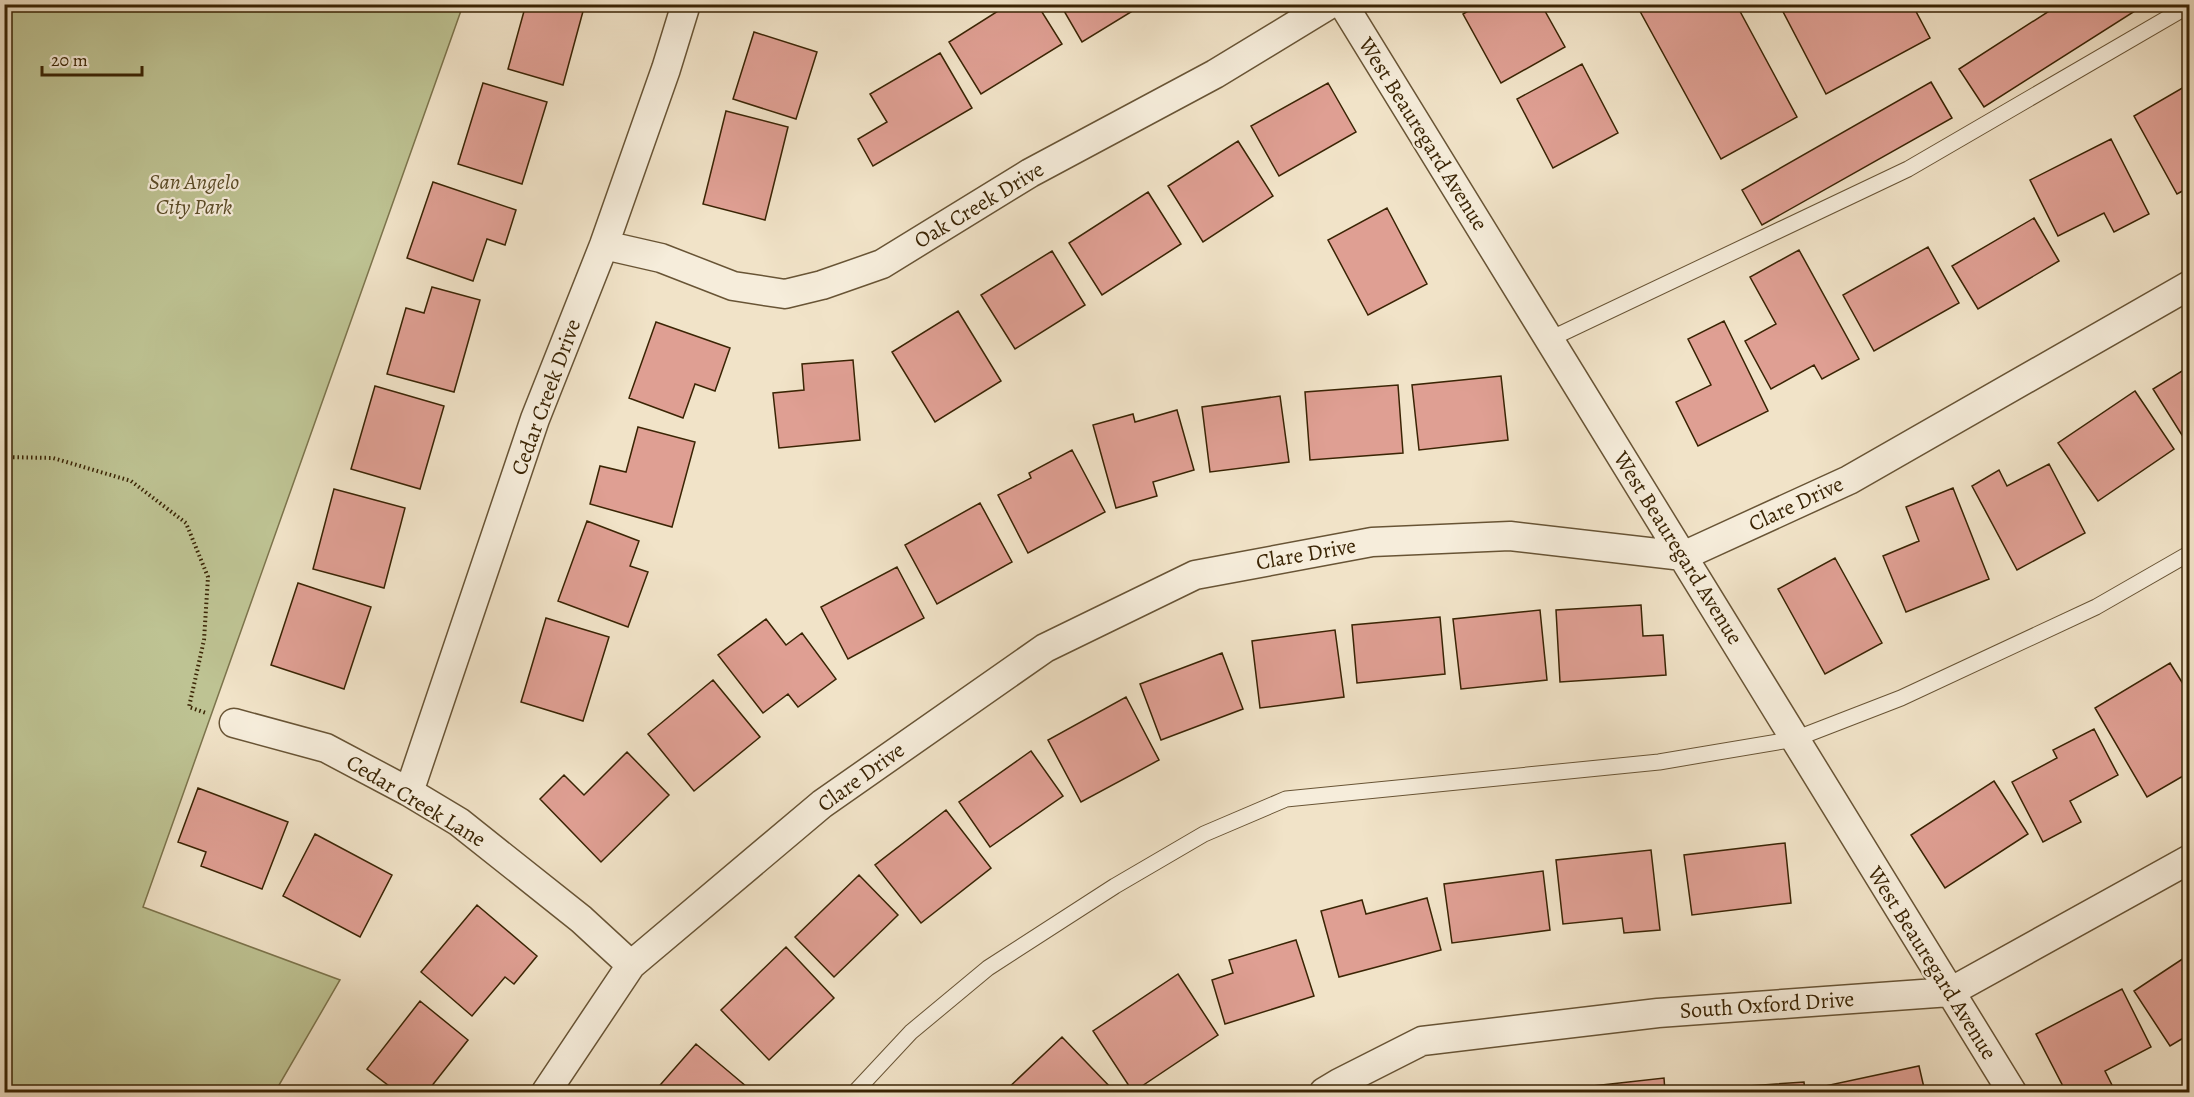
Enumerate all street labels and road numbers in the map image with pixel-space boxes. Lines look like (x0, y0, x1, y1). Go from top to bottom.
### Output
street label: West Beauregard Avenue (1351, 31, 1495, 236)
street label: Oak Creek Drive (908, 154, 1050, 256)
street label: Cedar Creek Drive (504, 315, 588, 479)
street label: West Beauregard Avenue (1606, 445, 1750, 650)
street label: Clare Drive (1744, 469, 1848, 539)
street label: Clare Drive (1254, 530, 1358, 578)
street label: Clare Drive (811, 735, 911, 819)
street label: Cedar Creek Lane (341, 747, 491, 855)
street label: West Beauregard Avenue (1860, 860, 2004, 1065)
street label: South Oxford Drive (1679, 984, 1855, 1026)

